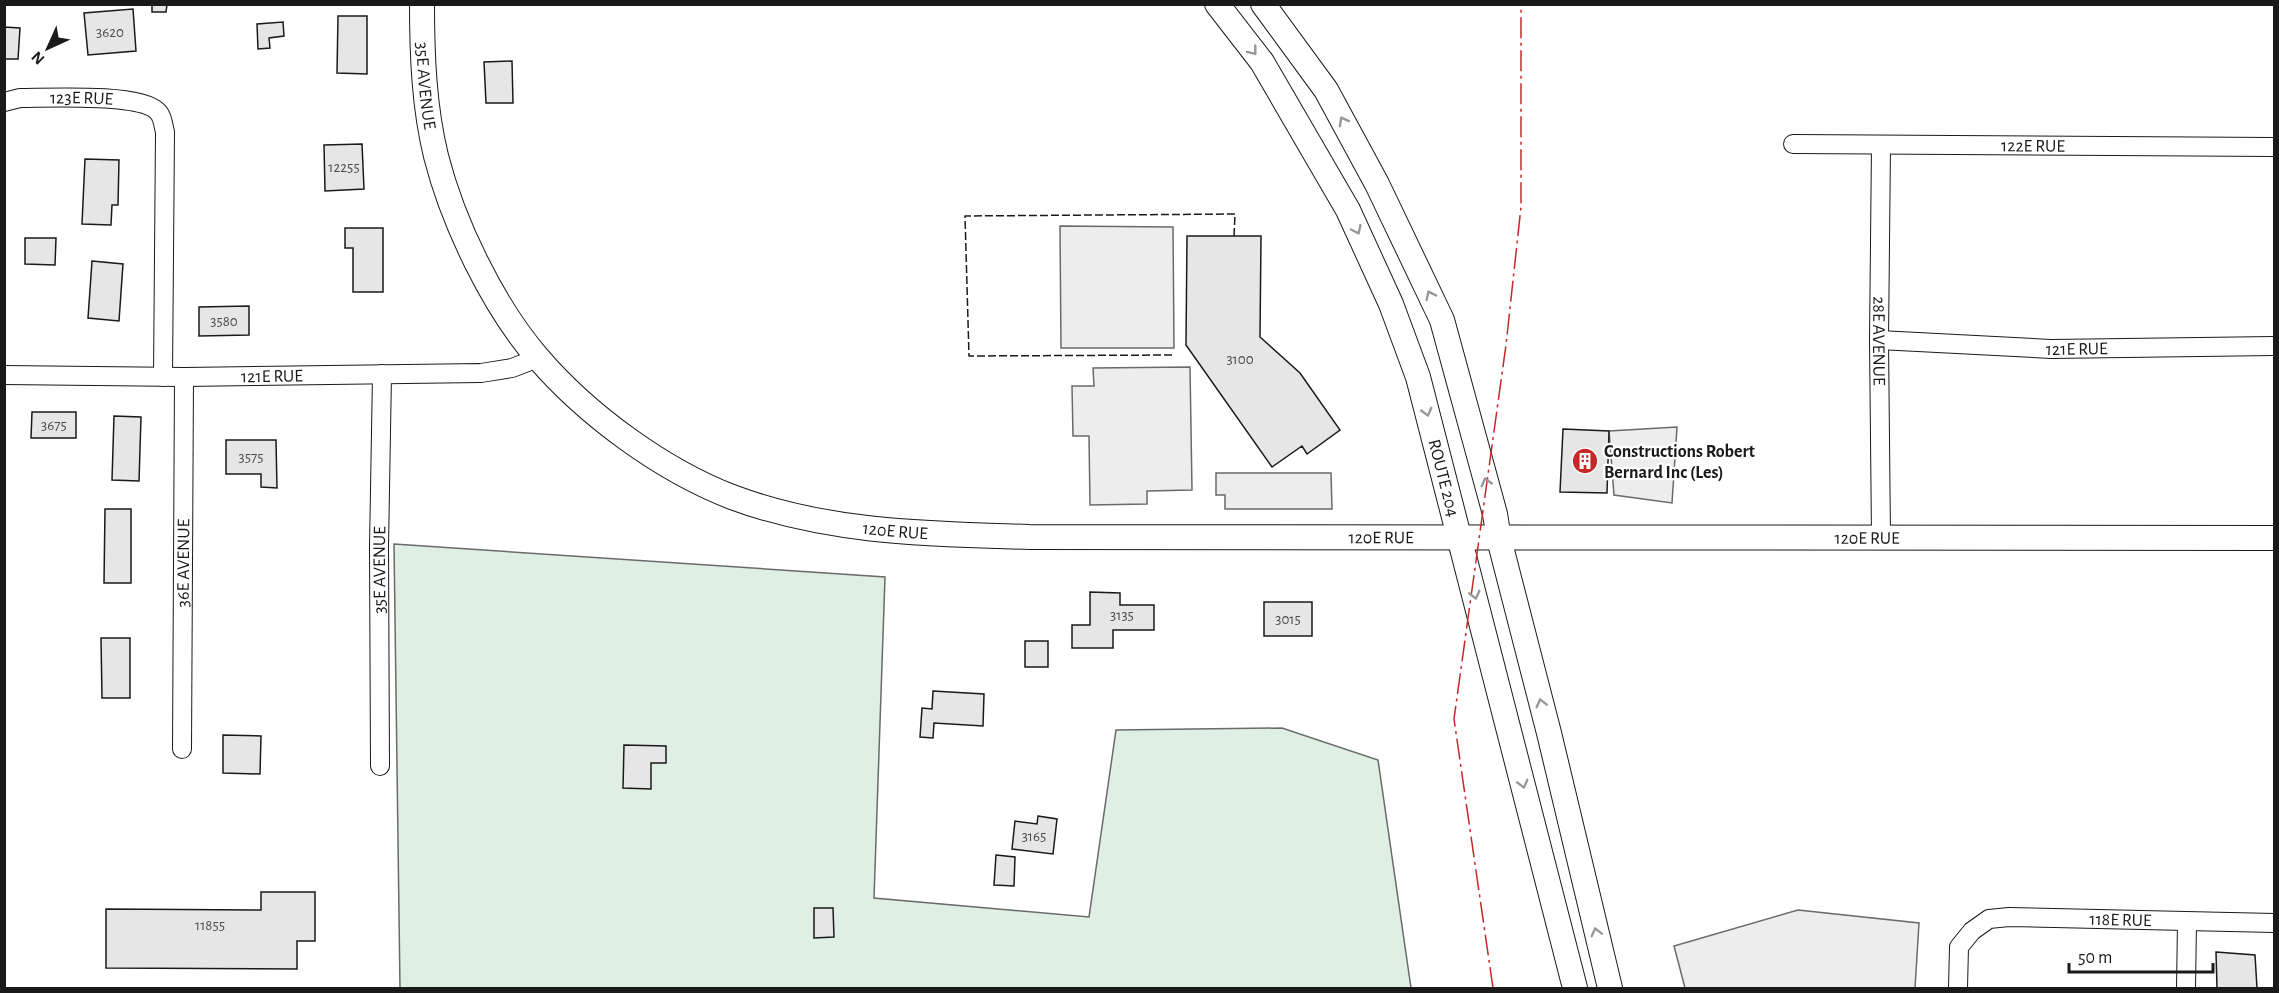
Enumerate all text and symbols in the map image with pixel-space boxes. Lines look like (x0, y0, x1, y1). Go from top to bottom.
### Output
north arrow (18, 18, 78, 78)
house number: 3620 (96, 25, 124, 40)
street label: 35E AVENUE (412, 42, 438, 131)
one-way arrow (1246, 44, 1257, 55)
text: N (29, 48, 48, 67)
street label: 123E RUE (50, 89, 114, 109)
one-way arrow (1339, 117, 1350, 127)
street label: 122E RUE (2001, 137, 2065, 156)
house number: 12255 (328, 160, 360, 175)
one-way arrow (1350, 224, 1362, 235)
one-way arrow (1426, 291, 1438, 302)
street label: 28E AVENUE (1869, 296, 1887, 386)
house number: 3580 (210, 314, 238, 329)
street label: 121E RUE (2045, 340, 2108, 359)
house number: 3100 (1226, 352, 1254, 367)
street label: 121E RUE (241, 367, 303, 386)
one-way arrow (1420, 406, 1432, 417)
house number: 3675 (41, 418, 67, 433)
street label: ROUTE 204 (1424, 437, 1462, 519)
place label: Constructions Robert Bernard Inc (Les) (1604, 443, 1755, 482)
building icon: Constructions Robert Bernard Inc (Les) (1570, 446, 1600, 476)
house number: 3575 (239, 450, 263, 465)
one-way arrow (1481, 477, 1494, 487)
street label: 36E AVENUE (175, 518, 193, 607)
street label: 120E RUE (862, 520, 929, 543)
street label: 35E AVENUE (371, 526, 389, 614)
street label: 120E RUE (1348, 529, 1414, 547)
street label: 120E RUE (1834, 530, 1900, 548)
one-way arrow (1468, 590, 1481, 600)
house number: 3135 (1110, 608, 1134, 623)
house number: 3015 (1275, 612, 1301, 627)
one-way arrow (1536, 698, 1549, 708)
one-way arrow (1516, 779, 1529, 789)
house number: 3165 (1022, 829, 1046, 844)
street label: 118E RUE (2089, 911, 2152, 930)
house number: 11855 (195, 918, 225, 933)
one-way arrow (1591, 927, 1604, 937)
scale bar (2069, 936, 2213, 974)
text: 50 m (2078, 949, 2112, 967)

